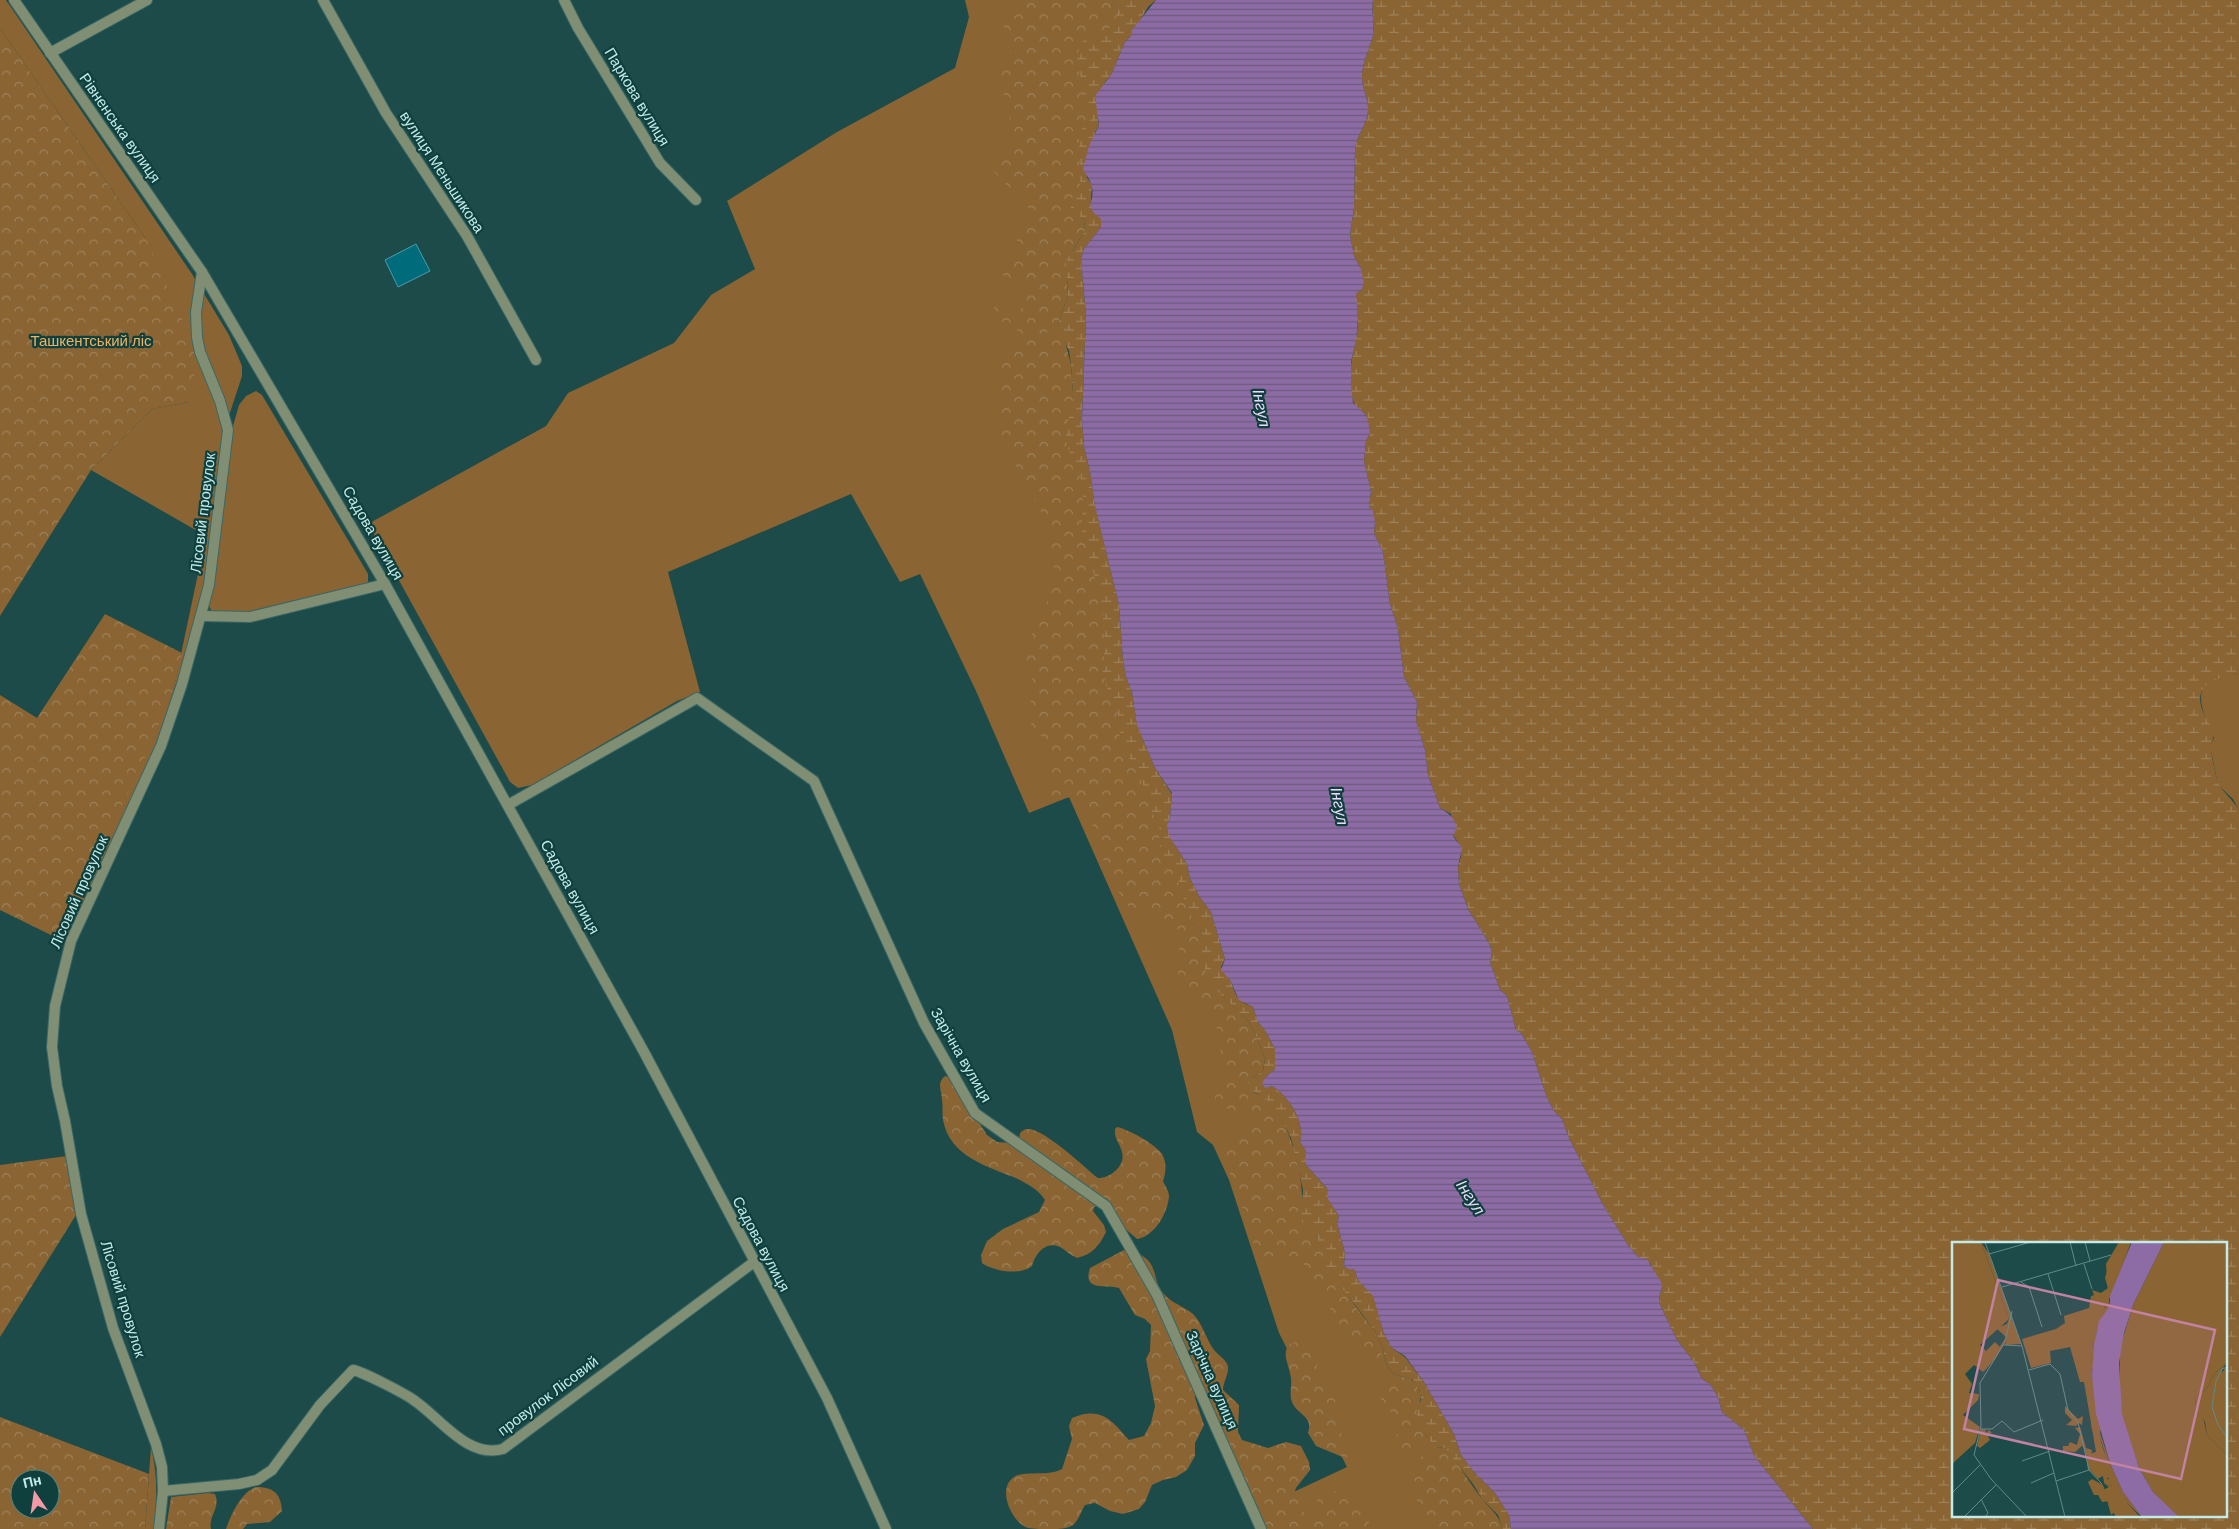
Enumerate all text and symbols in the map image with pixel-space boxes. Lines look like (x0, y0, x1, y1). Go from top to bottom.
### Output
street label: Паркова вулиця (600, 44, 674, 150)
street label: Рівненська вулиця (75, 69, 165, 187)
street label: вулиця Меньшикова (395, 107, 489, 237)
park label: Ташкентський ліс (30, 331, 152, 351)
water label: Інгул (1248, 387, 1275, 429)
street label: Лісовий провулок (186, 451, 220, 574)
street label: Садова вулиця (338, 482, 408, 584)
water label: Інгул (1326, 785, 1353, 827)
street label: Лісовий провулок (45, 832, 113, 952)
street label: Садова вулиця (536, 836, 604, 938)
street label: Зарічна вулиця (926, 1004, 996, 1106)
water label: Інгул (1451, 1176, 1490, 1219)
street label: Садова вулиця (727, 1193, 795, 1295)
street label: Лісовий провулок (96, 1238, 150, 1360)
inset map (1952, 1242, 2226, 1516)
street label: Зарічна вулиця (1181, 1327, 1243, 1433)
street label: провулок Лісовий (494, 1351, 602, 1441)
north arrow (10, 1469, 60, 1519)
text: Пн (21, 1470, 43, 1492)

